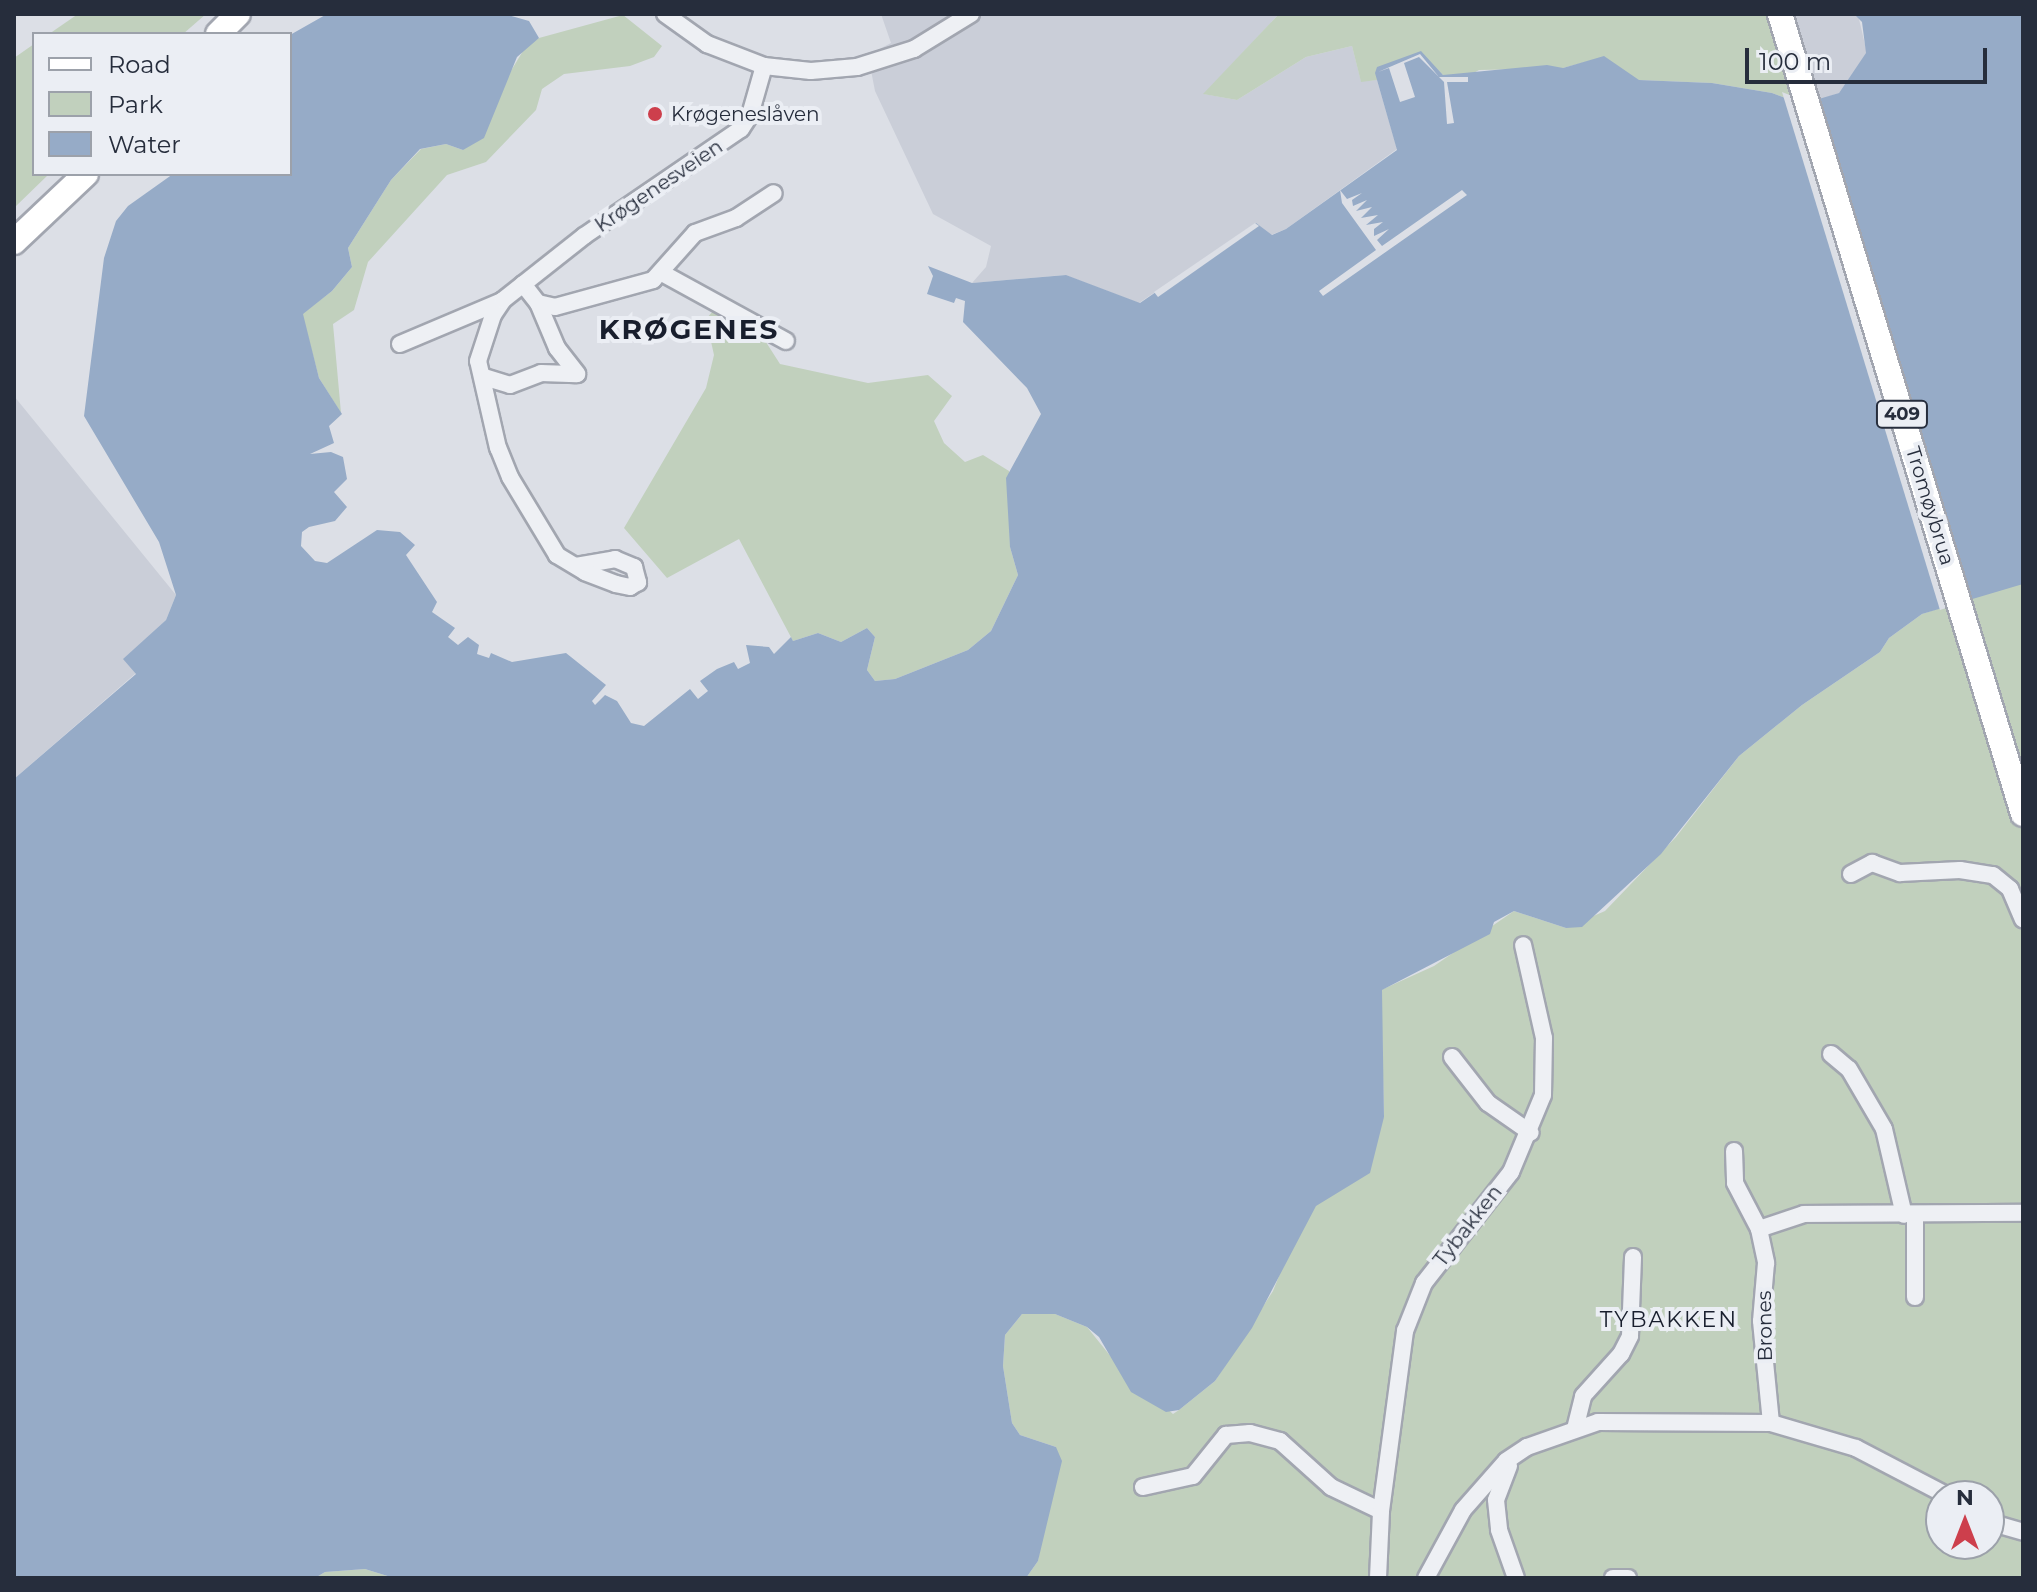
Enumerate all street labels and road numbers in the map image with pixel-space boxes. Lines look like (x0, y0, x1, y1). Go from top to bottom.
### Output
street label: Krøgenesveien (591, 134, 727, 238)
road number: 409 (1874, 400, 1930, 428)
street label: Tromøybrua (1901, 444, 1959, 568)
street label: Tybakken (1429, 1181, 1507, 1271)
street label: Brones (1752, 1290, 1778, 1362)

